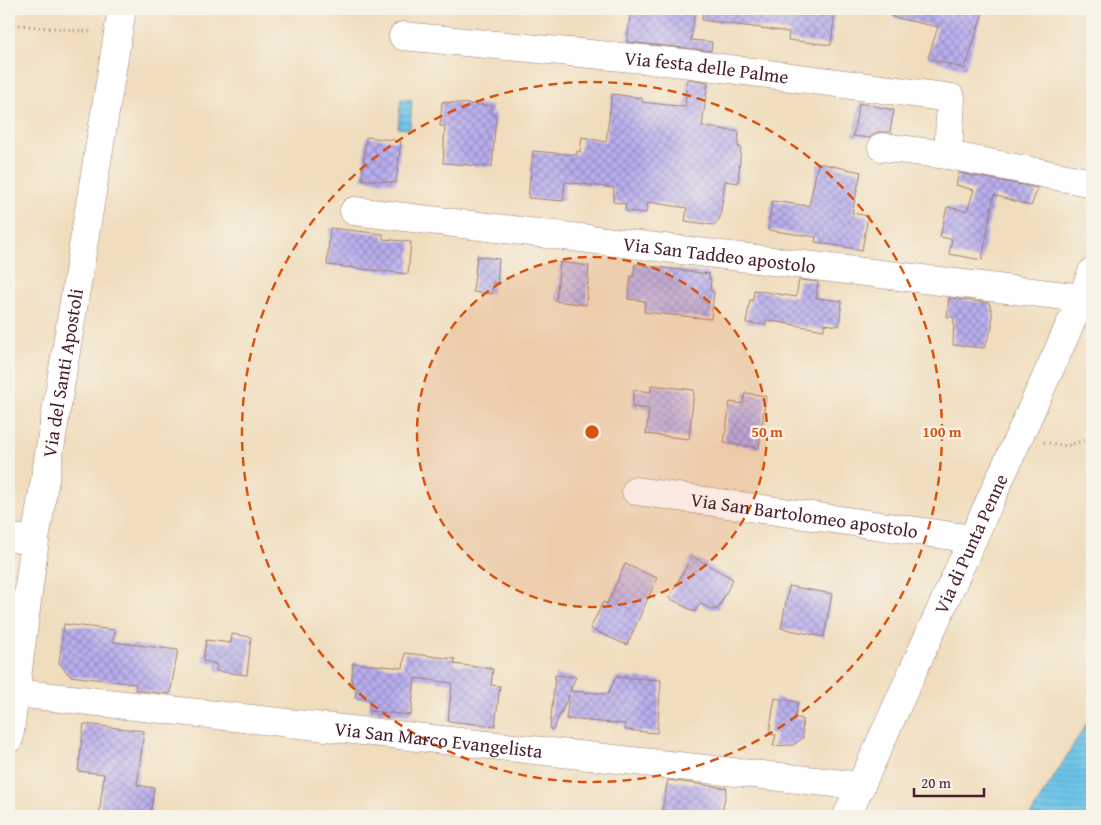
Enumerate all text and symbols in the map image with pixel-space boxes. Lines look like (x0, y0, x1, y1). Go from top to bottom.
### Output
street label: Via festa delle Palme (623, 43, 790, 91)
street label: Via San Taddeo apostolo (621, 229, 817, 280)
street label: Via del Santi Apostoli (35, 286, 90, 460)
text: 50 m (751, 421, 783, 442)
text: 100 m (922, 421, 962, 442)
centre of rings (583, 423, 601, 441)
street label: Via di Punta Penne (927, 469, 1015, 618)
street label: Via San Bartolomeo apostolo (689, 485, 920, 545)
street label: Via San Marco Evangelista (333, 714, 544, 765)
scale bar (914, 765, 984, 797)
text: 20 m (921, 772, 952, 793)

